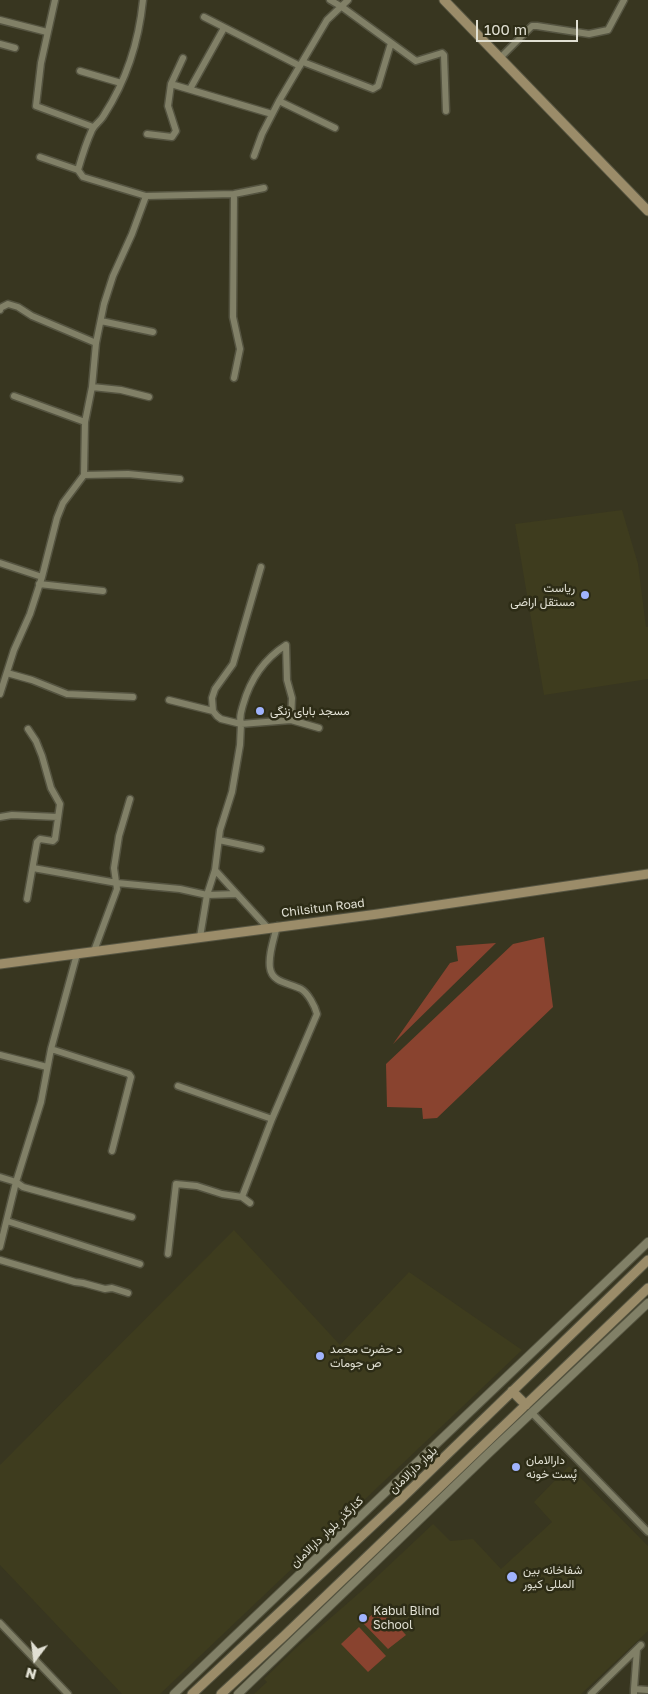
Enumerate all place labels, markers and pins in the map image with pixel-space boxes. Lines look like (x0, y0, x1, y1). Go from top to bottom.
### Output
place label: ریاست مستقل اراضی (510, 581, 575, 609)
marker: ریاست مستقل اراضی (579, 589, 591, 601)
place label: مسجد بابای زنگی (270, 704, 350, 718)
marker: مسجد بابای زنگی (254, 705, 266, 717)
place label: د حضرت محمد ص جومات (330, 1342, 402, 1370)
marker: د حضرت محمد ص جومات (314, 1350, 326, 1362)
place label: دارالامان پُست خونه (526, 1453, 577, 1481)
marker: دارالامان پُست خونه (510, 1461, 522, 1473)
place label: شفاخانه بین المللی کیور (523, 1563, 582, 1591)
marker: شفاخانه بین المللی کیور (505, 1570, 519, 1584)
place label: Kabul Blind School (373, 1604, 439, 1632)
marker: Kabul Blind School (357, 1612, 369, 1624)

